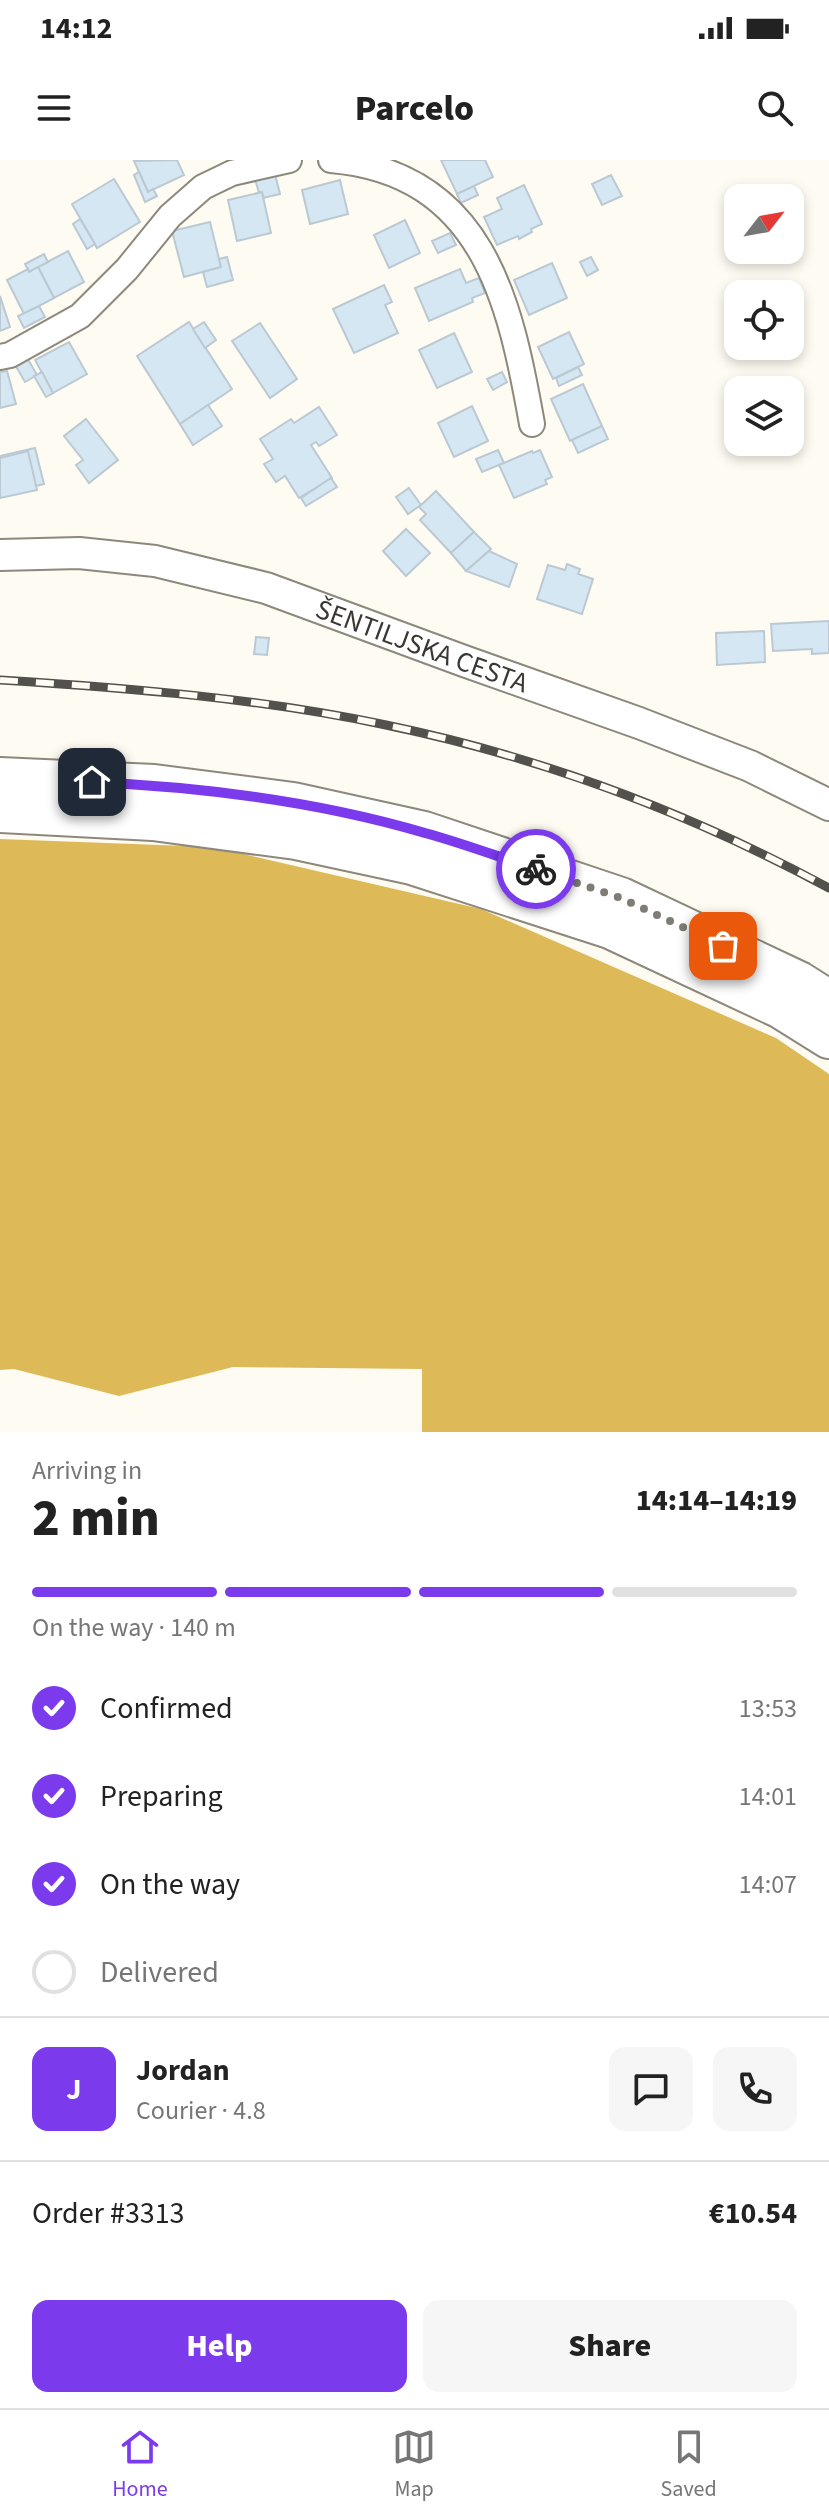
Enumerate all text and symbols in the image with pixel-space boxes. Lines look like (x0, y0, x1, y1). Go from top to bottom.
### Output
text: 14:12 (40, 7, 112, 50)
text: Parcelo (355, 83, 474, 134)
icon: menu (32, 86, 76, 130)
icon: search (753, 86, 797, 130)
north arrow (724, 184, 804, 264)
map controls (724, 184, 804, 456)
button: locate (724, 280, 804, 360)
button: layers (724, 376, 804, 456)
street label: ŠENTILJSKA CESTA (310, 589, 534, 703)
pin (58, 748, 126, 816)
icon: home (70, 760, 114, 804)
courier (496, 829, 576, 909)
icon: bike (514, 847, 558, 891)
pin (689, 912, 757, 980)
icon: bag (701, 924, 745, 968)
text: Arriving in (32, 1452, 142, 1489)
text: 14:14–14:19 (636, 1479, 797, 1522)
text: 2 min (32, 1482, 160, 1556)
text: On the way · 140 m (32, 1609, 236, 1646)
icon: check (32, 1686, 76, 1730)
text: Confirmed (100, 1687, 233, 1730)
text: 13:53 (739, 1690, 797, 1727)
icon: check (32, 1774, 76, 1818)
text: Preparing (100, 1775, 223, 1818)
text: 14:01 (739, 1778, 797, 1815)
icon: check (32, 1862, 76, 1906)
text: On the way (100, 1863, 240, 1906)
text: 14:07 (739, 1866, 797, 1903)
text: Delivered (100, 1951, 219, 1994)
button: chat (609, 2047, 693, 2131)
button: phone (713, 2047, 797, 2131)
text: Jordan (136, 2049, 230, 2092)
text: J (66, 2068, 82, 2111)
text: Courier · 4.8 (136, 2092, 266, 2129)
text: Order #3313 (32, 2192, 185, 2235)
text: €10.54 (709, 2192, 797, 2235)
button: Help (32, 2300, 407, 2392)
button: Share (423, 2300, 797, 2392)
tab: Home (112, 2425, 168, 2505)
tab: Map (392, 2425, 436, 2505)
tab: Saved (661, 2425, 717, 2505)

